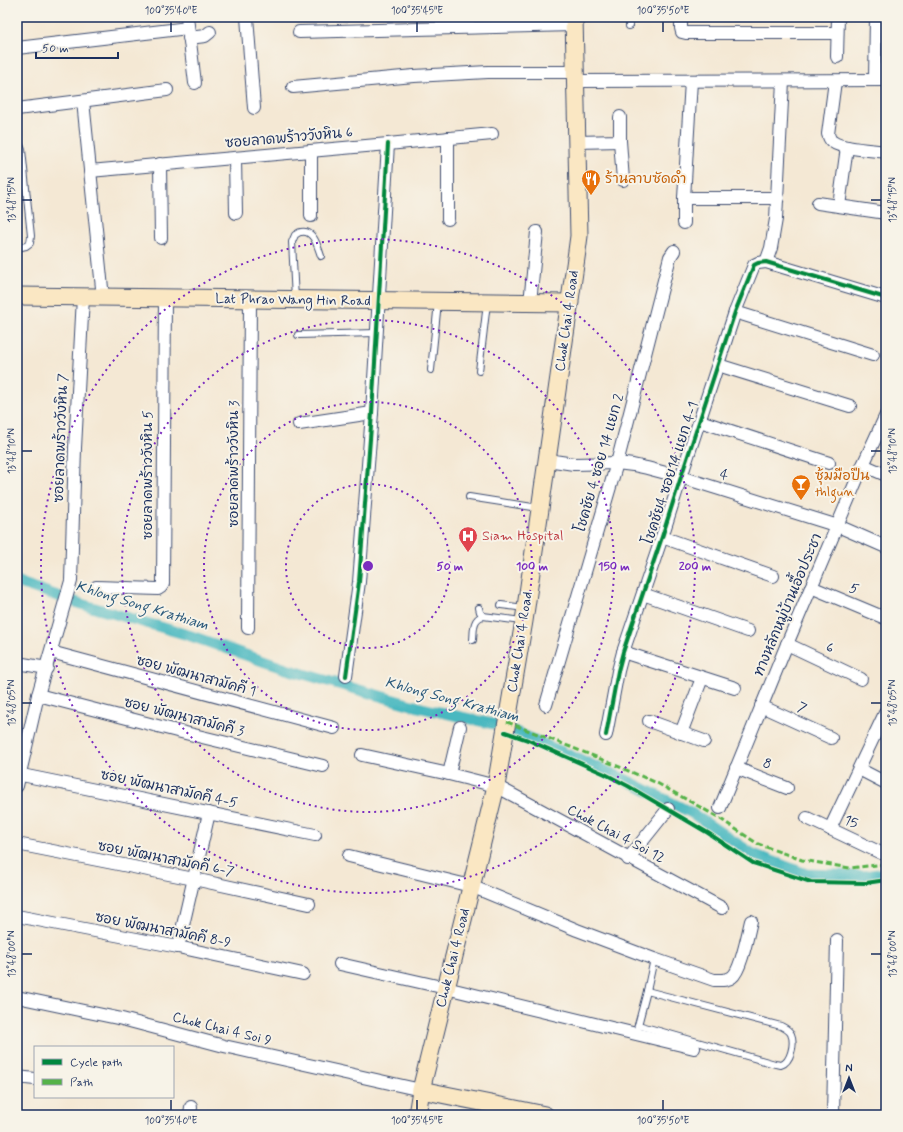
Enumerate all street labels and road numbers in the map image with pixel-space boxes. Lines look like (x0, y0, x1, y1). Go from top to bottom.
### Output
street label: ซอยลาดพร้าววังหิน 6 (224, 123, 354, 153)
street label: Chok Chai 4 Road (551, 269, 583, 373)
street label: Lat Phrao Wang Hin Road (215, 290, 371, 311)
street label: ซอยลาดพร้าววังหิน 7 (50, 373, 72, 503)
street label: โชคชัย 4 ซอย 14 แยก 2 (571, 392, 628, 534)
street label: โชคชัย4 ซอย14 แยก 4-1 (638, 399, 703, 547)
street label: ซอยลาดพร้าววังหิน 3 (225, 400, 243, 528)
street label: ซอยลาดพร้าววังหิน 5 (139, 410, 157, 540)
street label: 4 (717, 465, 731, 485)
street label: ทางหลักหมู่บ้านเอื้อประชา (746, 529, 826, 679)
street label: 5 (847, 579, 861, 599)
street label: Chok Chai 4 Road (503, 590, 537, 694)
street label: 6 (823, 638, 837, 658)
street label: ซอย พัฒนาสามัคคี 1 (134, 651, 258, 701)
street label: ซอย พัฒนาสามัคคี 3 (122, 693, 246, 741)
street label: 7 (794, 698, 810, 718)
street label: 8 (760, 754, 774, 774)
street label: ซอย พัฒนาสามัคคี 4-5 (99, 766, 239, 812)
street label: Chok Chai 4 Soi 12 (564, 801, 668, 867)
street label: 15 (841, 811, 861, 833)
street label: ซอย พัฒนาสามัคคี 6-7 (96, 837, 236, 881)
street label: Chok Chai 4 Road (432, 906, 474, 1010)
street label: ซอย พัฒนาสามัคคี 8-9 (94, 908, 233, 952)
street label: Chok Chai 4 Soi 9 (171, 1008, 273, 1050)

